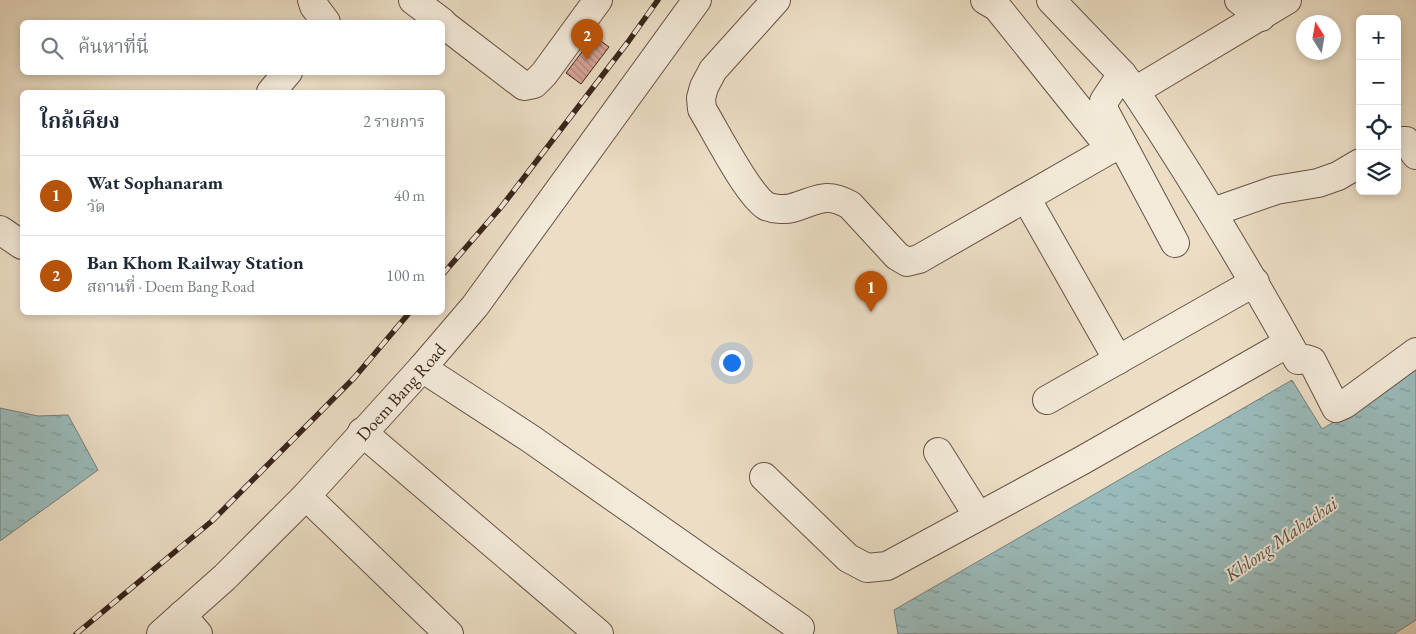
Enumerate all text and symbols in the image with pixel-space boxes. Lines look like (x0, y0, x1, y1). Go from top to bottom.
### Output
north arrow (1296, 15, 1341, 60)
map controls (1356, 15, 1401, 195)
button: + (1356, 15, 1401, 60)
pin: 2 (571, 19, 603, 60)
search box (20, 20, 445, 75)
icon: search (38, 34, 66, 62)
text: ค้นหาที่นี่ (78, 34, 149, 59)
button: − (1356, 60, 1401, 105)
button: locate (1356, 105, 1401, 150)
text: ใกล้เคียง (40, 107, 120, 134)
text: 2 รายการ (363, 111, 425, 132)
button: layers (1356, 150, 1401, 195)
text: Wat Sophanaram (87, 170, 223, 195)
text: 1 (52, 185, 60, 206)
text: 40 m (394, 185, 425, 206)
text: วัด (87, 196, 106, 217)
text: Ban Khom Railway Station (87, 250, 304, 275)
text: 2 (52, 265, 60, 286)
text: 100 m (386, 265, 425, 286)
pin: 1 (855, 271, 887, 312)
text: สถานที่ · Doem Bang Road (87, 276, 255, 297)
street label: Doem Bang Road (350, 337, 451, 445)
your location (719, 350, 745, 376)
water label: Khlong Mahachai (1219, 490, 1344, 588)

